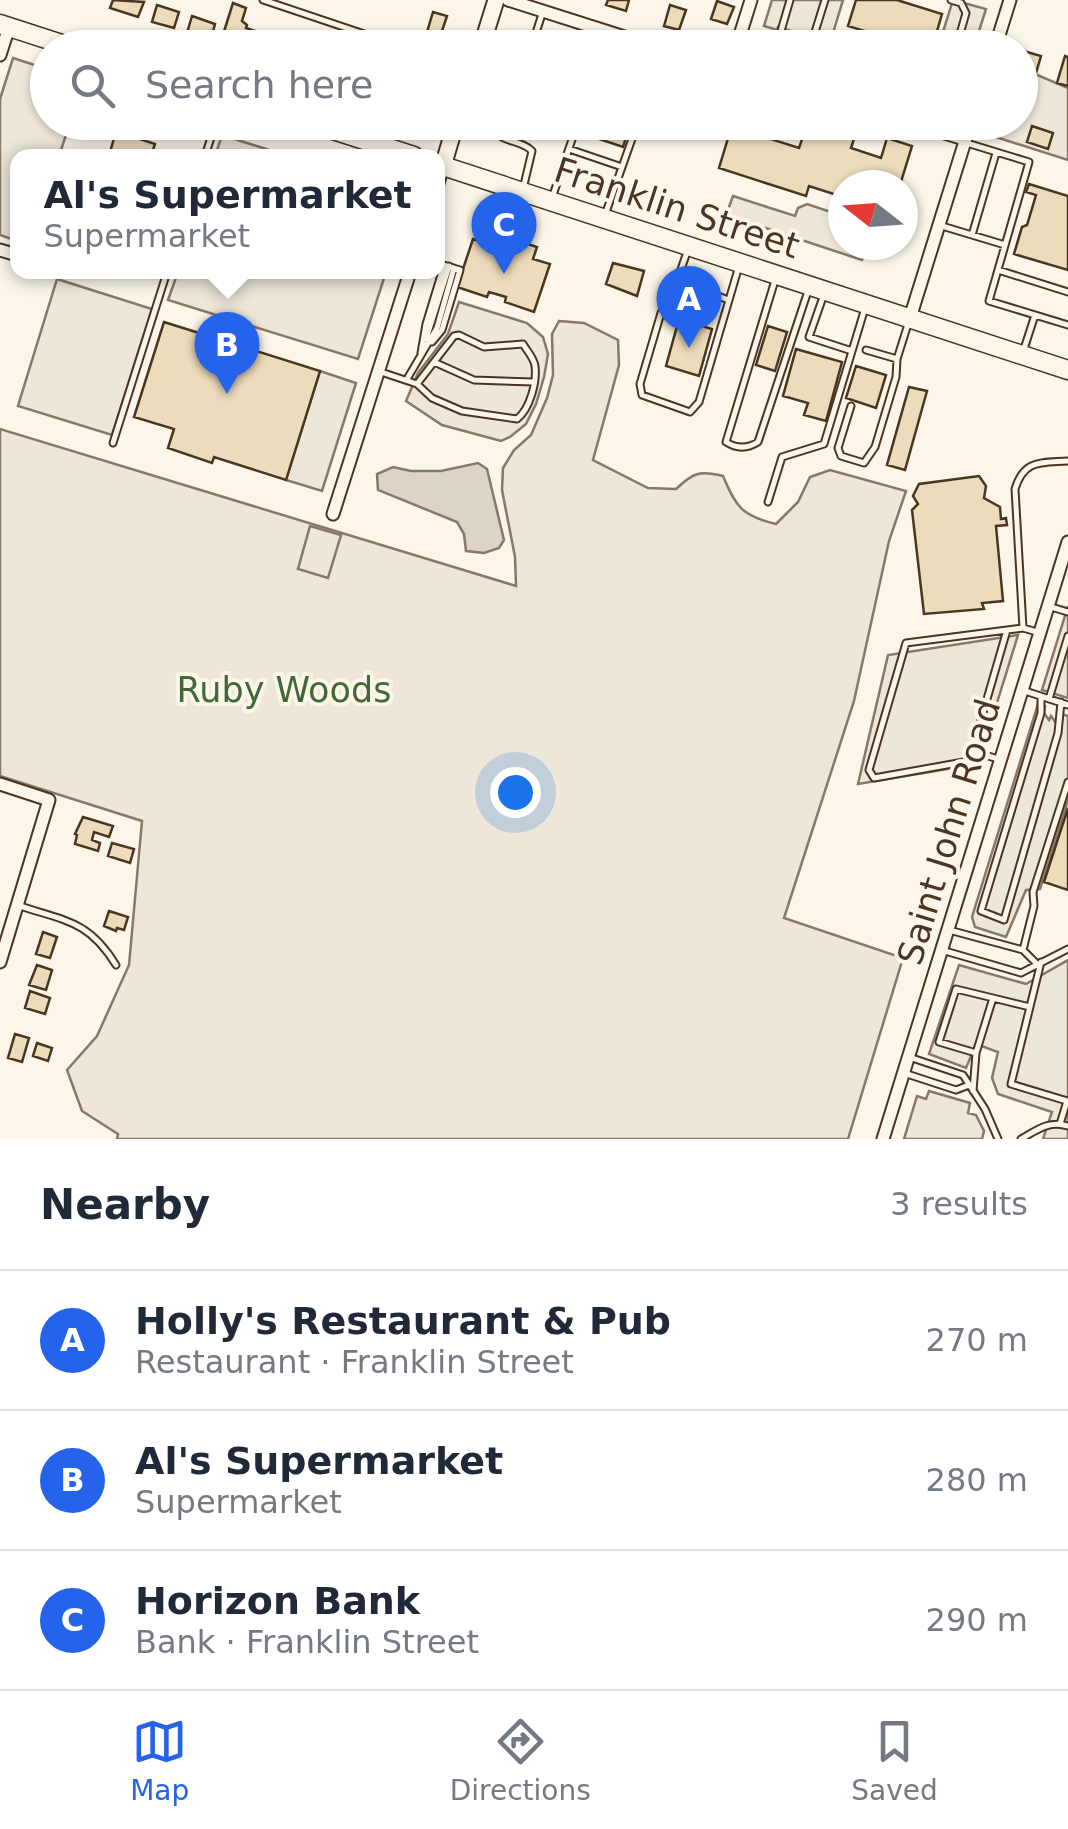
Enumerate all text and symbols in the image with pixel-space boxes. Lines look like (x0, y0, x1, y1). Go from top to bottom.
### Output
search box (30, 30, 1038, 140)
icon: search (65, 58, 120, 113)
text: Search here (145, 63, 373, 107)
popup (10, 149, 445, 279)
street label: Franklin Street (550, 150, 804, 266)
north arrow (828, 170, 918, 260)
text: Al's Supermarket (43, 173, 412, 217)
pin: C (472, 192, 536, 274)
text: Supermarket (43, 217, 250, 255)
pin: A (656, 266, 722, 348)
pin: B (194, 312, 260, 394)
park label: Ruby Woods (177, 670, 391, 710)
street label: Saint John Road (890, 694, 1008, 970)
your location (490, 767, 541, 818)
text: Nearby (40, 1180, 210, 1229)
text: 3 results (890, 1185, 1028, 1223)
text: Holly's Restaurant & Pub (135, 1299, 671, 1343)
text: A (60, 1321, 85, 1359)
text: 270 m (926, 1321, 1028, 1359)
text: Restaurant · Franklin Street (135, 1343, 574, 1381)
text: Al's Supermarket (135, 1439, 503, 1483)
text: B (60, 1461, 85, 1499)
text: 280 m (926, 1461, 1028, 1499)
text: Supermarket (135, 1483, 342, 1521)
text: Horizon Bank (135, 1579, 420, 1623)
text: C (61, 1601, 84, 1639)
text: 290 m (926, 1601, 1028, 1639)
text: Bank · Franklin Street (135, 1623, 479, 1661)
tab: Map (130, 1714, 189, 1807)
tab: Directions (450, 1714, 591, 1807)
tab: Saved (851, 1714, 938, 1807)

